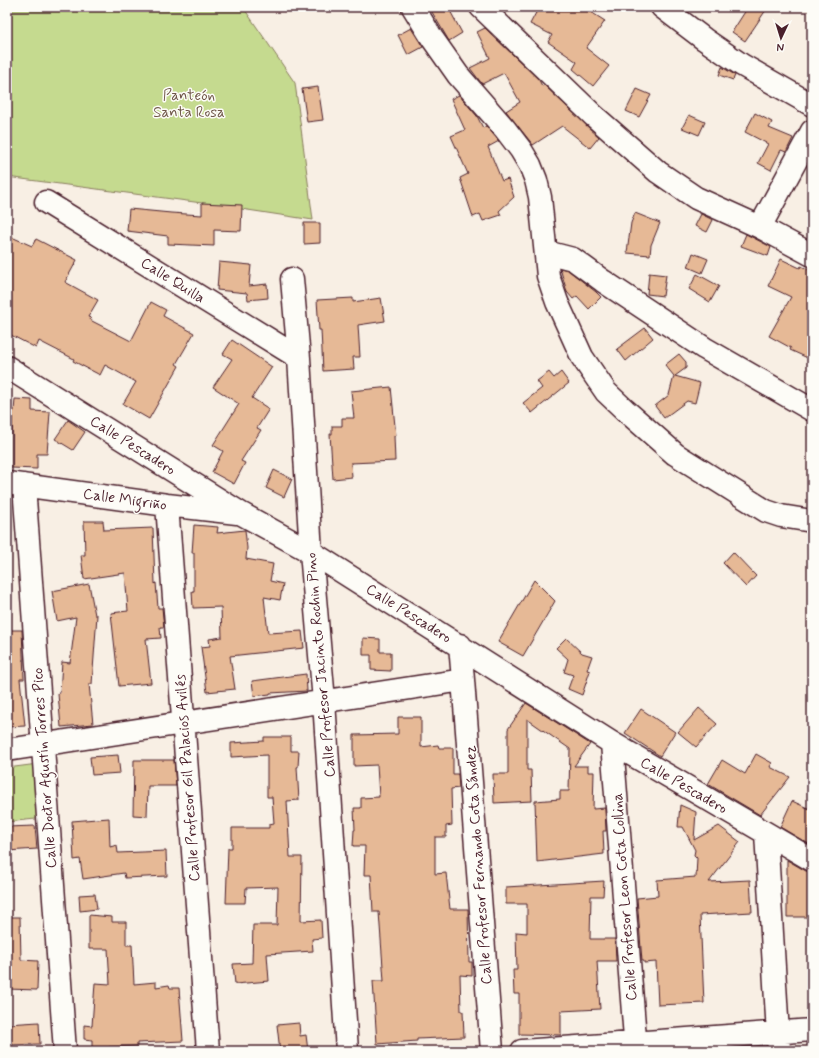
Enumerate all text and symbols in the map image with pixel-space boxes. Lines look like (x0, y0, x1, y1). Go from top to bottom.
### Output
north arrow (761, 18, 801, 58)
text: N (776, 40, 785, 54)
park label: Panteón Santa Rosa (153, 86, 225, 123)
street label: Calle Quilla (136, 253, 208, 309)
street label: Calle Pescadero (86, 411, 179, 480)
street label: Calle Migriño (81, 484, 168, 517)
street label: Calle Profesor Jacinto Rochin Pino (301, 551, 341, 778)
street label: Calle Pescadero (362, 579, 455, 648)
street label: Calle Doctor Agustín Torres Pico (28, 667, 63, 869)
street label: Calle Profesor Gil Palacios Avilés (171, 673, 205, 882)
street label: Calle Profesor Fernando Cota Sández (461, 744, 497, 985)
street label: Calle Pescadero (636, 753, 731, 819)
street label: Calle Profesor Leon Cota Collina (608, 792, 642, 1002)

